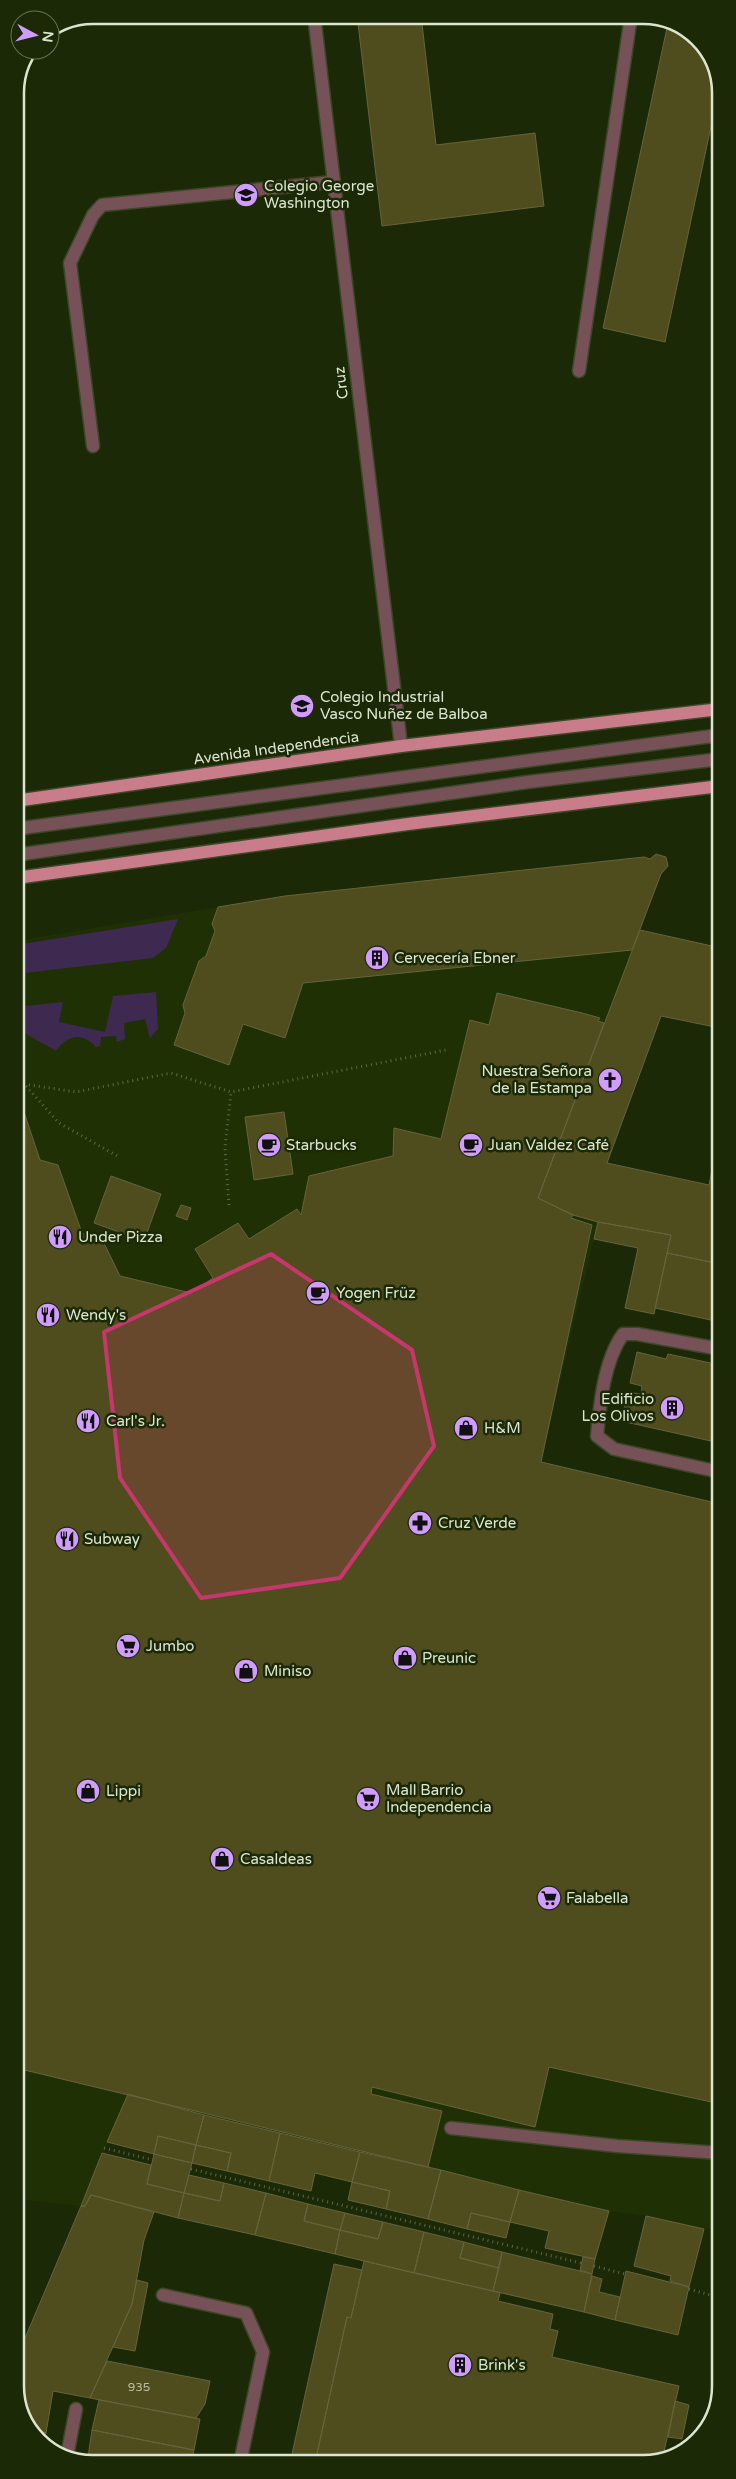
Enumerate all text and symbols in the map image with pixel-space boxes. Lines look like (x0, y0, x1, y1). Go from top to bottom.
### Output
north arrow (10, 10, 60, 60)
text: N (38, 30, 57, 43)
place label: Colegio George Washington (264, 177, 374, 212)
school or university icon: Colegio George Washington (233, 182, 259, 208)
street label: Cruz (330, 366, 352, 400)
place label: Colegio Industrial Vasco Nuñez de Balboa (320, 688, 488, 723)
school or university icon: Colegio Industrial Vasco Nuñez de Balboa (289, 693, 315, 719)
street label: Avenida Independencia (192, 727, 360, 769)
building icon: Cervecería Ebner (364, 945, 390, 971)
place label: Cervecería Ebner (394, 949, 516, 967)
place label: Nuestra Señora de la Estampa (481, 1062, 592, 1097)
church icon: Nuestra Señora de la Estampa (597, 1067, 623, 1093)
cafe icon: Starbucks (256, 1132, 282, 1158)
cafe icon: Juan Valdez Café (458, 1132, 484, 1158)
place label: Starbucks (286, 1136, 357, 1154)
place label: Juan Valdez Café (488, 1136, 609, 1154)
restaurant icon: Under Pizza (47, 1224, 73, 1250)
place label: Under Pizza (78, 1228, 163, 1246)
cafe icon: Yogen Früz (305, 1280, 331, 1306)
place label: Yogen Früz (336, 1284, 416, 1302)
restaurant icon: Wendy's (35, 1302, 61, 1328)
place label: Wendy's (66, 1306, 126, 1324)
place label: Edificio Los Olivos (581, 1390, 654, 1425)
building icon: Edificio Los Olivos (659, 1395, 685, 1421)
restaurant icon: Carl's Jr. (75, 1408, 101, 1434)
place label: Carl's Jr. (106, 1412, 165, 1430)
shop icon: H&M (453, 1415, 479, 1441)
place label: H&M (484, 1419, 521, 1437)
pharmacy icon: Cruz Verde (407, 1510, 433, 1536)
place label: Cruz Verde (438, 1514, 516, 1532)
restaurant icon: Subway (54, 1526, 80, 1552)
place label: Subway (84, 1530, 140, 1548)
supermarket icon: Jumbo (115, 1633, 141, 1659)
place label: Jumbo (146, 1637, 194, 1655)
shop icon: Preunic (392, 1645, 418, 1671)
place label: Preunic (422, 1649, 476, 1667)
shop icon: Miniso (233, 1658, 259, 1684)
place label: Miniso (264, 1662, 311, 1680)
shop icon: Lippi (75, 1778, 101, 1804)
place label: Mall Barrio Independencia (386, 1781, 492, 1816)
place label: Lippi (106, 1782, 141, 1800)
supermarket icon: Mall Barrio Independencia (355, 1786, 381, 1812)
shop icon: CasaIdeas (209, 1846, 235, 1872)
place label: CasaIdeas (240, 1850, 312, 1868)
supermarket icon: Falabella (536, 1885, 562, 1911)
place label: Falabella (566, 1889, 628, 1907)
building icon: Brink's (447, 2352, 473, 2378)
place label: Brink's (478, 2356, 526, 2374)
house number: 935 (128, 2380, 150, 2394)

